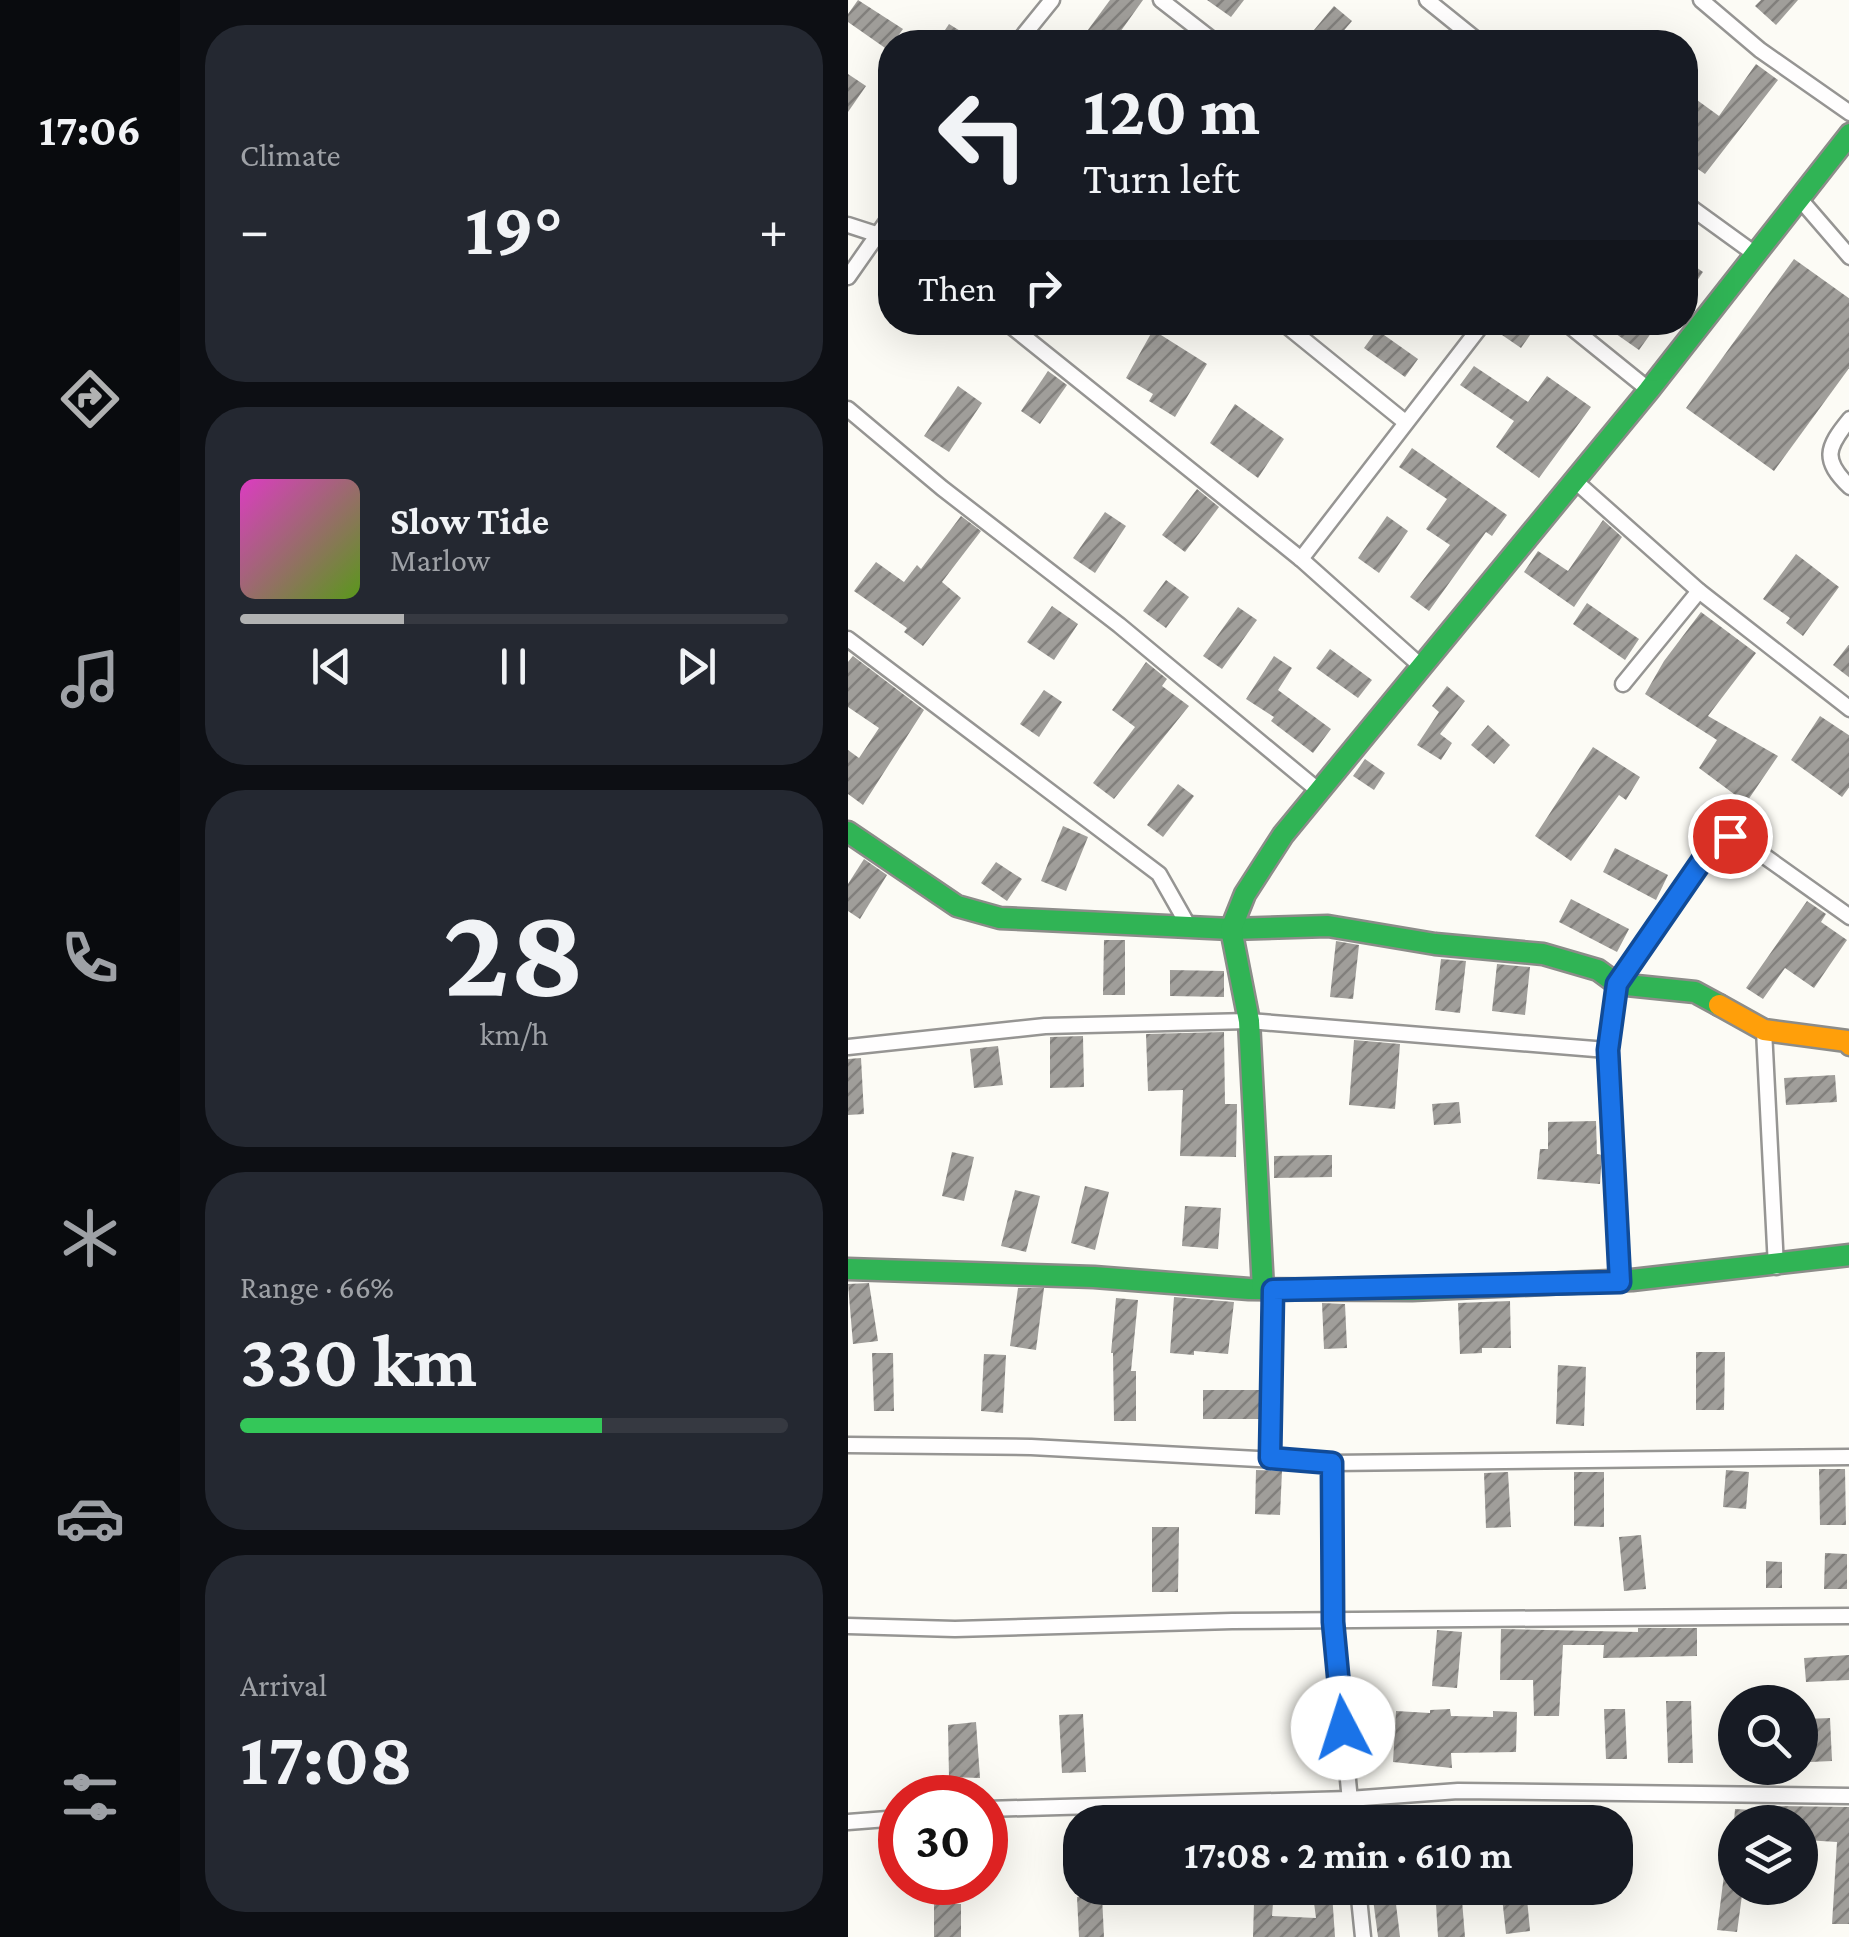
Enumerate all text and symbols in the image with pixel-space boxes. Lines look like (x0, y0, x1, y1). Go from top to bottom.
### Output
icon: left (918, 70, 1048, 200)
text: 120 m (1083, 71, 1260, 149)
text: 17:06 (39, 105, 141, 155)
text: Climate (240, 137, 341, 173)
text: Turn left (1083, 153, 1240, 203)
text: 19° (465, 187, 563, 270)
text: − (240, 199, 269, 260)
text: + (759, 199, 788, 260)
icon: right (1016, 260, 1071, 315)
text: Then (918, 267, 996, 309)
icon: directions (55, 364, 125, 434)
text: Slow Tide (390, 500, 549, 542)
text: Marlow (390, 542, 490, 578)
icon: previous (304, 639, 359, 694)
icon: pause (486, 639, 541, 694)
icon: next (669, 639, 724, 694)
icon: music (55, 644, 125, 714)
pin (1688, 794, 1773, 879)
icon: arrive (1703, 809, 1758, 864)
text: 28 (443, 878, 585, 1023)
icon: phone (55, 923, 125, 993)
text: km/h (480, 1016, 549, 1052)
icon: climate (55, 1203, 125, 1273)
text: Range · 66% (240, 1269, 394, 1305)
text: 330 km (240, 1319, 477, 1402)
icon: car (55, 1483, 125, 1553)
text: Arrival (240, 1667, 327, 1703)
position arrow (1291, 1676, 1395, 1780)
map controls (1718, 1685, 1818, 1905)
button: search (1718, 1685, 1818, 1785)
text: 17:08 (240, 1717, 413, 1800)
icon: filters (55, 1762, 125, 1832)
speed limit sign: 30 (878, 1775, 1008, 1905)
button: layers (1718, 1805, 1818, 1905)
text: 17:08 · 2 min · 610 m (1184, 1834, 1512, 1876)

